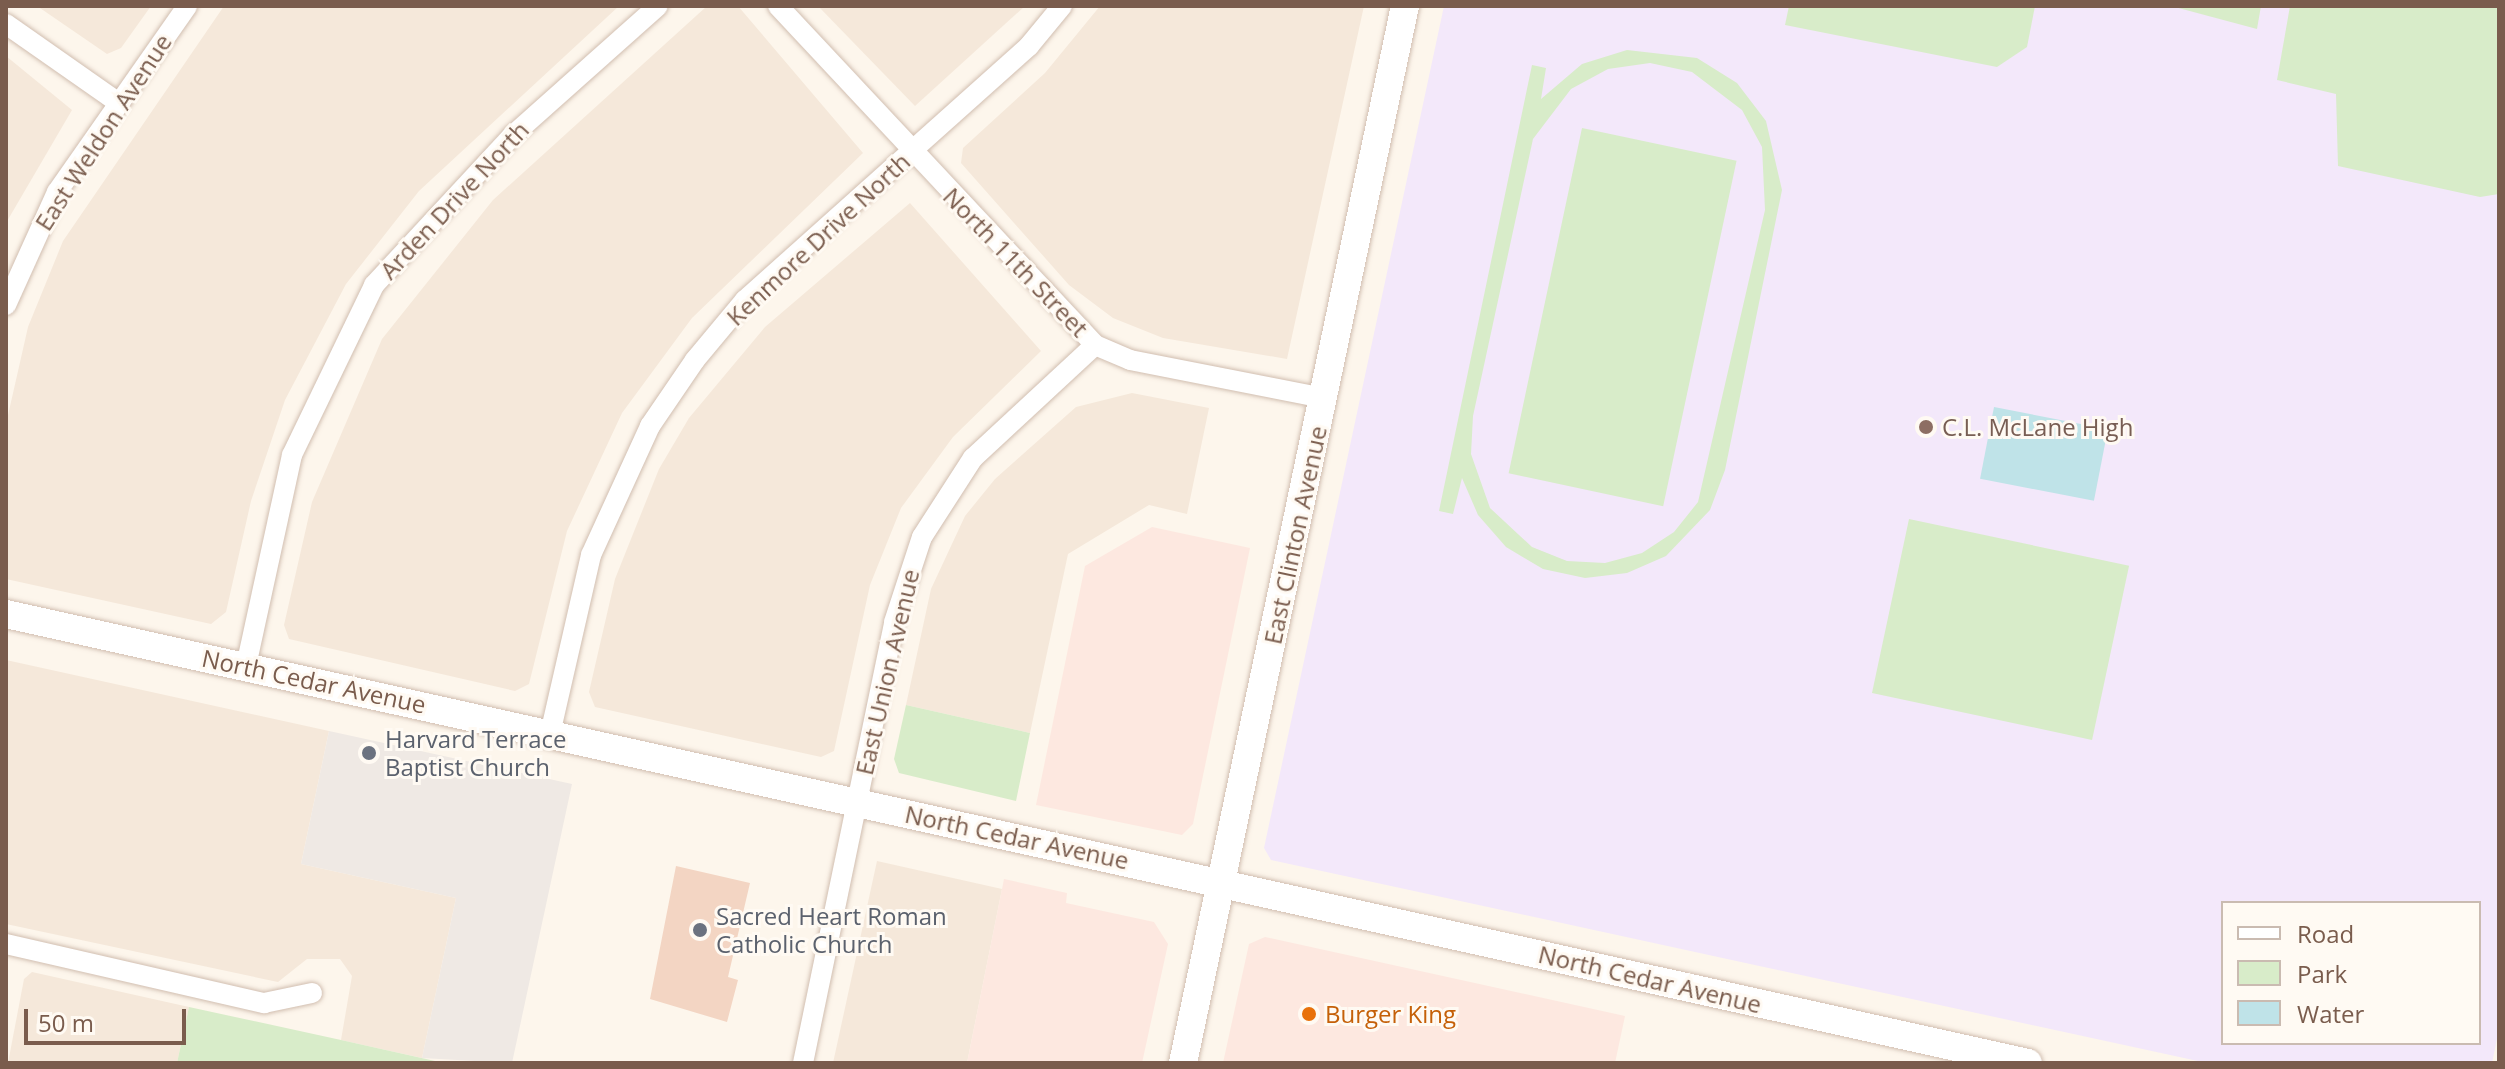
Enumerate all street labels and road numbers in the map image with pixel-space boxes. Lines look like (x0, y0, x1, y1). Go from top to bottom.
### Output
street label: East Weldon Avenue (29, 28, 177, 236)
street label: Arden Drive North (374, 115, 534, 285)
street label: Kenmore Drive North (721, 147, 915, 331)
street label: North 11th Street (938, 182, 1094, 342)
street label: East Clinton Avenue (1258, 423, 1332, 647)
street label: East Union Avenue (849, 566, 925, 778)
street label: North Cedar Avenue (199, 643, 429, 719)
street label: North Cedar Avenue (902, 799, 1132, 875)
street label: North Cedar Avenue (1536, 939, 1764, 1019)

